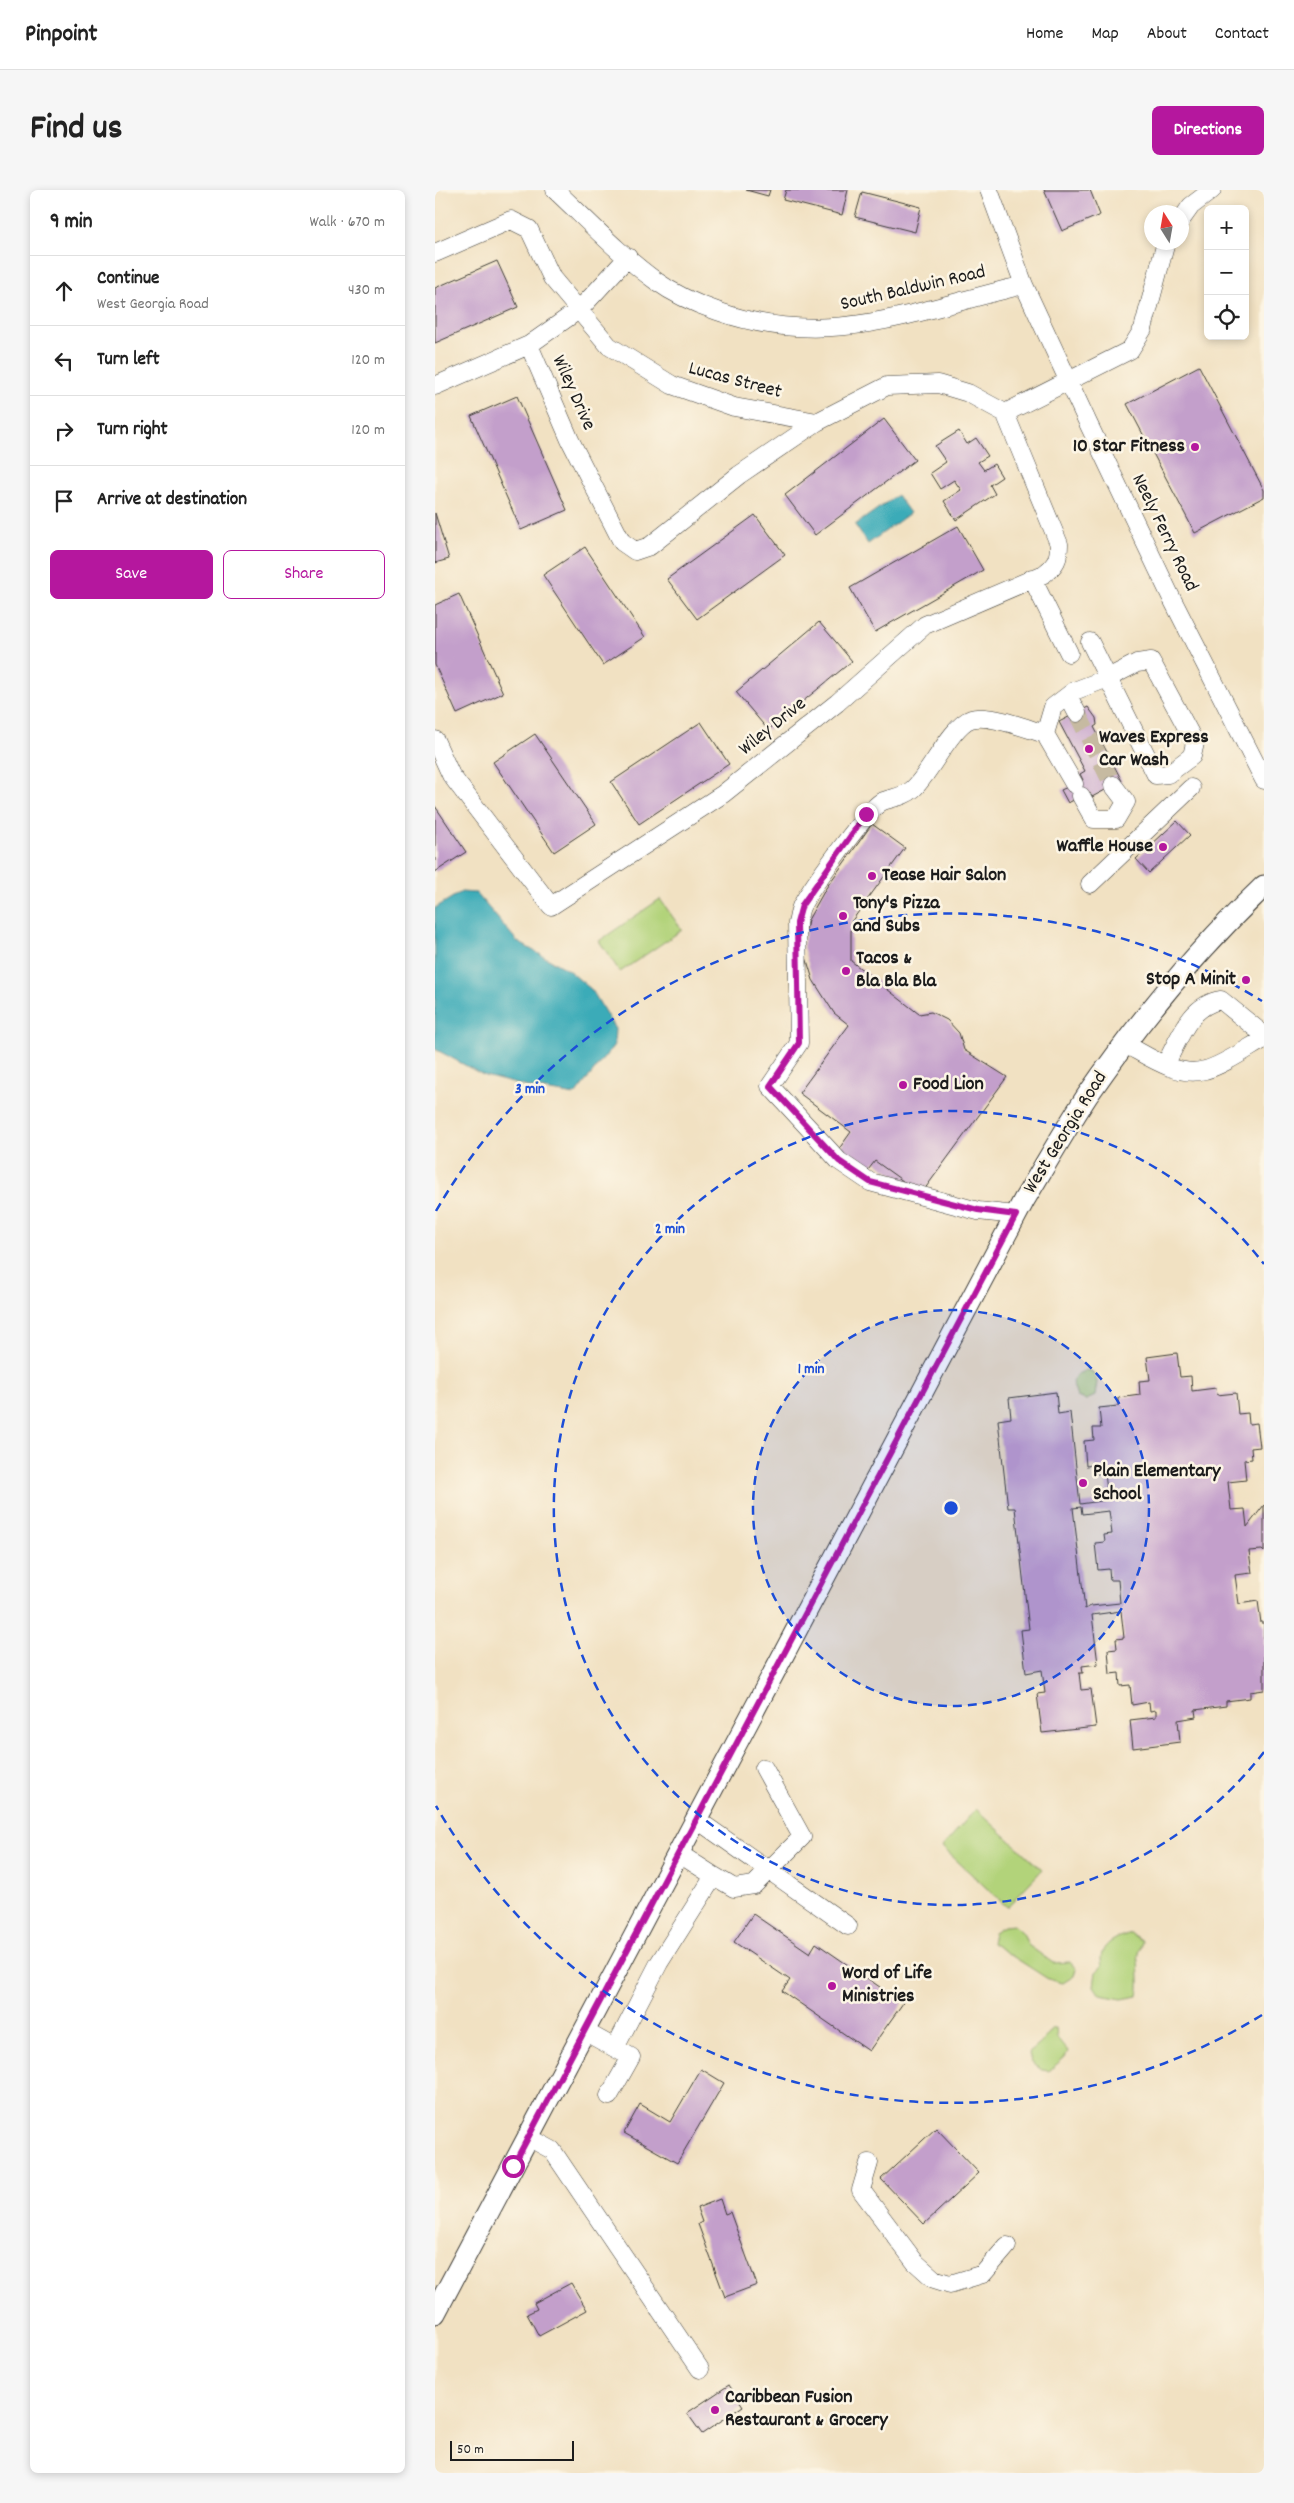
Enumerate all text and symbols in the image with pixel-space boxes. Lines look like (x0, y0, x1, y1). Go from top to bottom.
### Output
text: Pinpoint (25, 18, 97, 52)
text: Home (1026, 22, 1063, 47)
text: Map (1091, 22, 1119, 47)
text: About (1147, 22, 1187, 47)
text: Contact (1215, 22, 1269, 47)
text: Find us (30, 105, 122, 155)
button: Directions (1152, 106, 1264, 155)
north arrow (1144, 205, 1189, 250)
map controls (1204, 205, 1249, 340)
button: + (1204, 205, 1249, 250)
text: 9 min (50, 208, 92, 238)
text: Walk · 670 m (310, 211, 385, 234)
button: − (1204, 250, 1249, 295)
street label: South Baldwin Road (838, 259, 988, 319)
text: Continue (97, 266, 159, 293)
icon: ahead (50, 277, 78, 305)
text: 430 m (348, 279, 385, 302)
text: West Georgia Road (97, 293, 209, 316)
button: locate (1204, 295, 1249, 340)
icon: left (50, 347, 78, 375)
text: Turn left (97, 347, 160, 374)
text: 120 m (351, 349, 385, 372)
street label: Wiley Drive (544, 351, 602, 435)
street label: Lucas Street (685, 355, 785, 407)
icon: right (50, 417, 78, 445)
text: Turn right (97, 417, 168, 444)
text: 120 m (351, 419, 385, 442)
place label: 10 Star Fitness (1073, 433, 1185, 461)
marker: 10 Star Fitness (1189, 441, 1201, 453)
street label: Neely Ferry Road (1123, 470, 1205, 596)
icon: arrive (50, 487, 78, 515)
text: Arrive at destination (97, 487, 247, 514)
button: Save (50, 550, 213, 599)
button: Share (223, 550, 385, 599)
street label: Wiley Drive (733, 691, 813, 763)
place label: Waves Express Car Wash (1099, 724, 1209, 775)
marker: Waves Express Car Wash (1083, 743, 1095, 755)
route end (855, 803, 878, 826)
place label: Waffle House (1057, 833, 1153, 861)
marker: Waffle House (1157, 841, 1169, 853)
place label: Tease Hair Salon (882, 862, 1006, 890)
marker: Tease Hair Salon (866, 870, 878, 882)
place label: Tony's Pizza and Subs (853, 890, 940, 941)
marker: Tony's Pizza and Subs (837, 910, 849, 922)
place label: Tacos & Bla Bla Bla (856, 945, 937, 996)
marker: Tacos & Bla Bla Bla (840, 965, 852, 977)
place label: Stop A Minit (1146, 966, 1237, 994)
marker: Stop A Minit (1240, 974, 1252, 986)
street label: West Georgia Road (1017, 1066, 1115, 1200)
place label: Food Lion (913, 1071, 984, 1099)
text: 3 min (515, 1079, 545, 1101)
marker: Food Lion (897, 1079, 909, 1091)
text: 2 min (655, 1219, 685, 1241)
text: 1 min (798, 1359, 824, 1381)
place label: Plain Elementary School (1093, 1458, 1221, 1509)
marker: Plain Elementary School (1077, 1477, 1089, 1489)
centre of rings (942, 1499, 960, 1517)
place label: Word of Life Ministries (842, 1960, 932, 2011)
marker: Word of Life Ministries (826, 1980, 838, 1992)
route start (502, 2155, 525, 2178)
place label: Caribbean Fusion Restaurant & Grocery (725, 2384, 888, 2435)
marker: Caribbean Fusion Restaurant & Grocery (709, 2404, 721, 2416)
scale bar (450, 2438, 574, 2461)
text: 50 m (457, 2440, 484, 2460)

